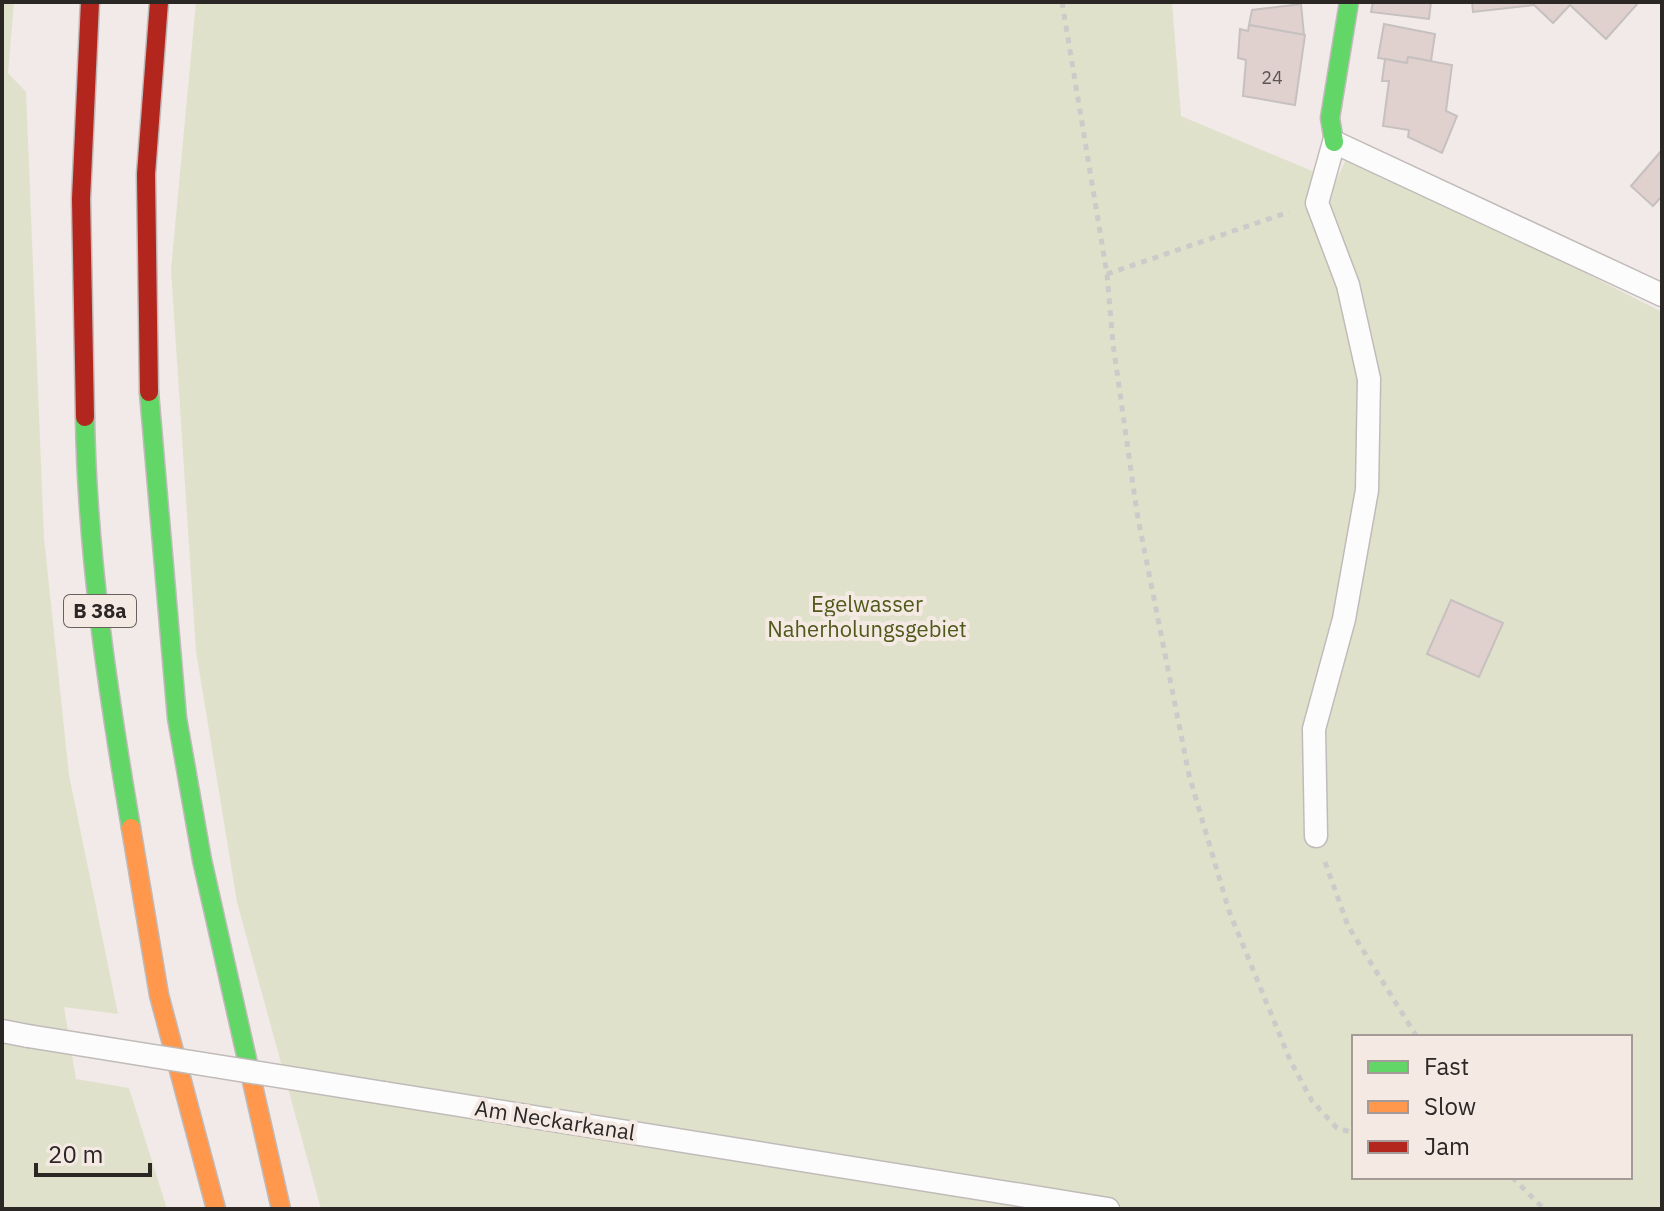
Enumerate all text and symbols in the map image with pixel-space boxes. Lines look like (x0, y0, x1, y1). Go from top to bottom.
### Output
house number: 24 (1261, 66, 1283, 89)
park label: Egelwasser Naherholungsgebiet (767, 589, 967, 643)
road number: B 38a (64, 595, 136, 627)
legend (1352, 1035, 1632, 1179)
text: Fast (1424, 1050, 1469, 1082)
text: Slow (1424, 1090, 1476, 1122)
street label: Am Neckarkanal (473, 1093, 637, 1146)
scale bar (36, 1127, 150, 1177)
text: Jam (1424, 1130, 1470, 1162)
text: 20 m (48, 1138, 103, 1170)

